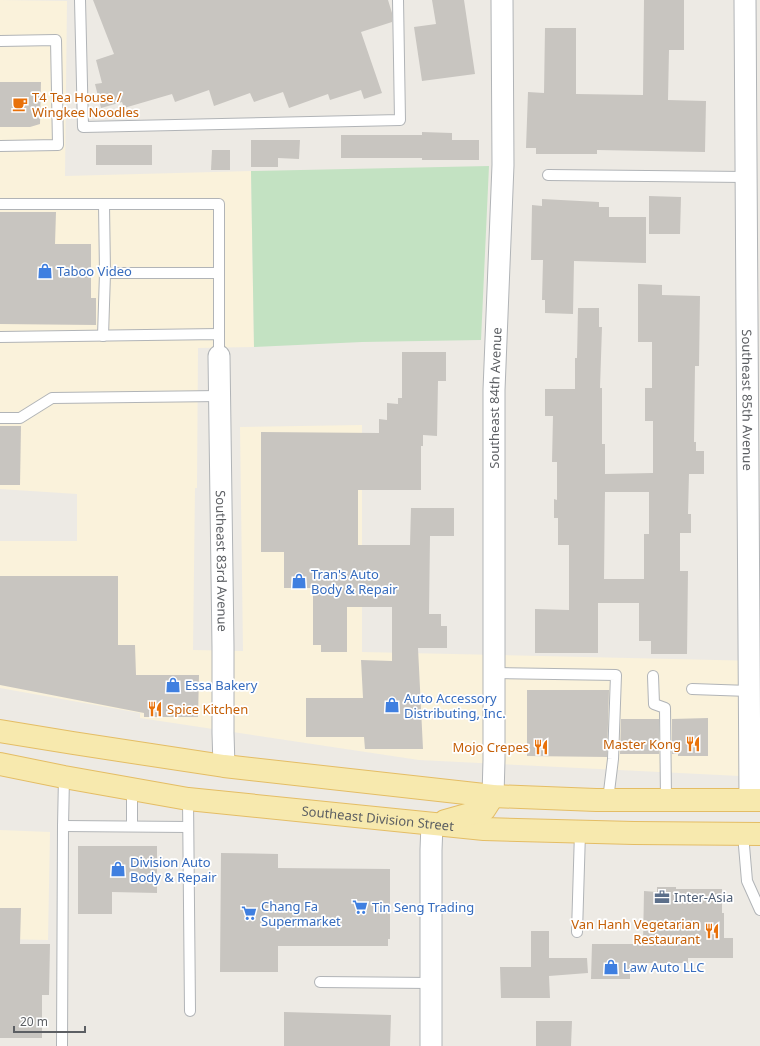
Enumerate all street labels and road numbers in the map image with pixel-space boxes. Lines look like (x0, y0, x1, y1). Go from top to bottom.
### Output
street label: Southeast 84th Avenue (485, 327, 506, 469)
street label: Southeast 85th Avenue (738, 329, 757, 471)
street label: Southeast 83rd Avenue (212, 490, 232, 632)
street label: Southeast Division Street (301, 802, 455, 835)

